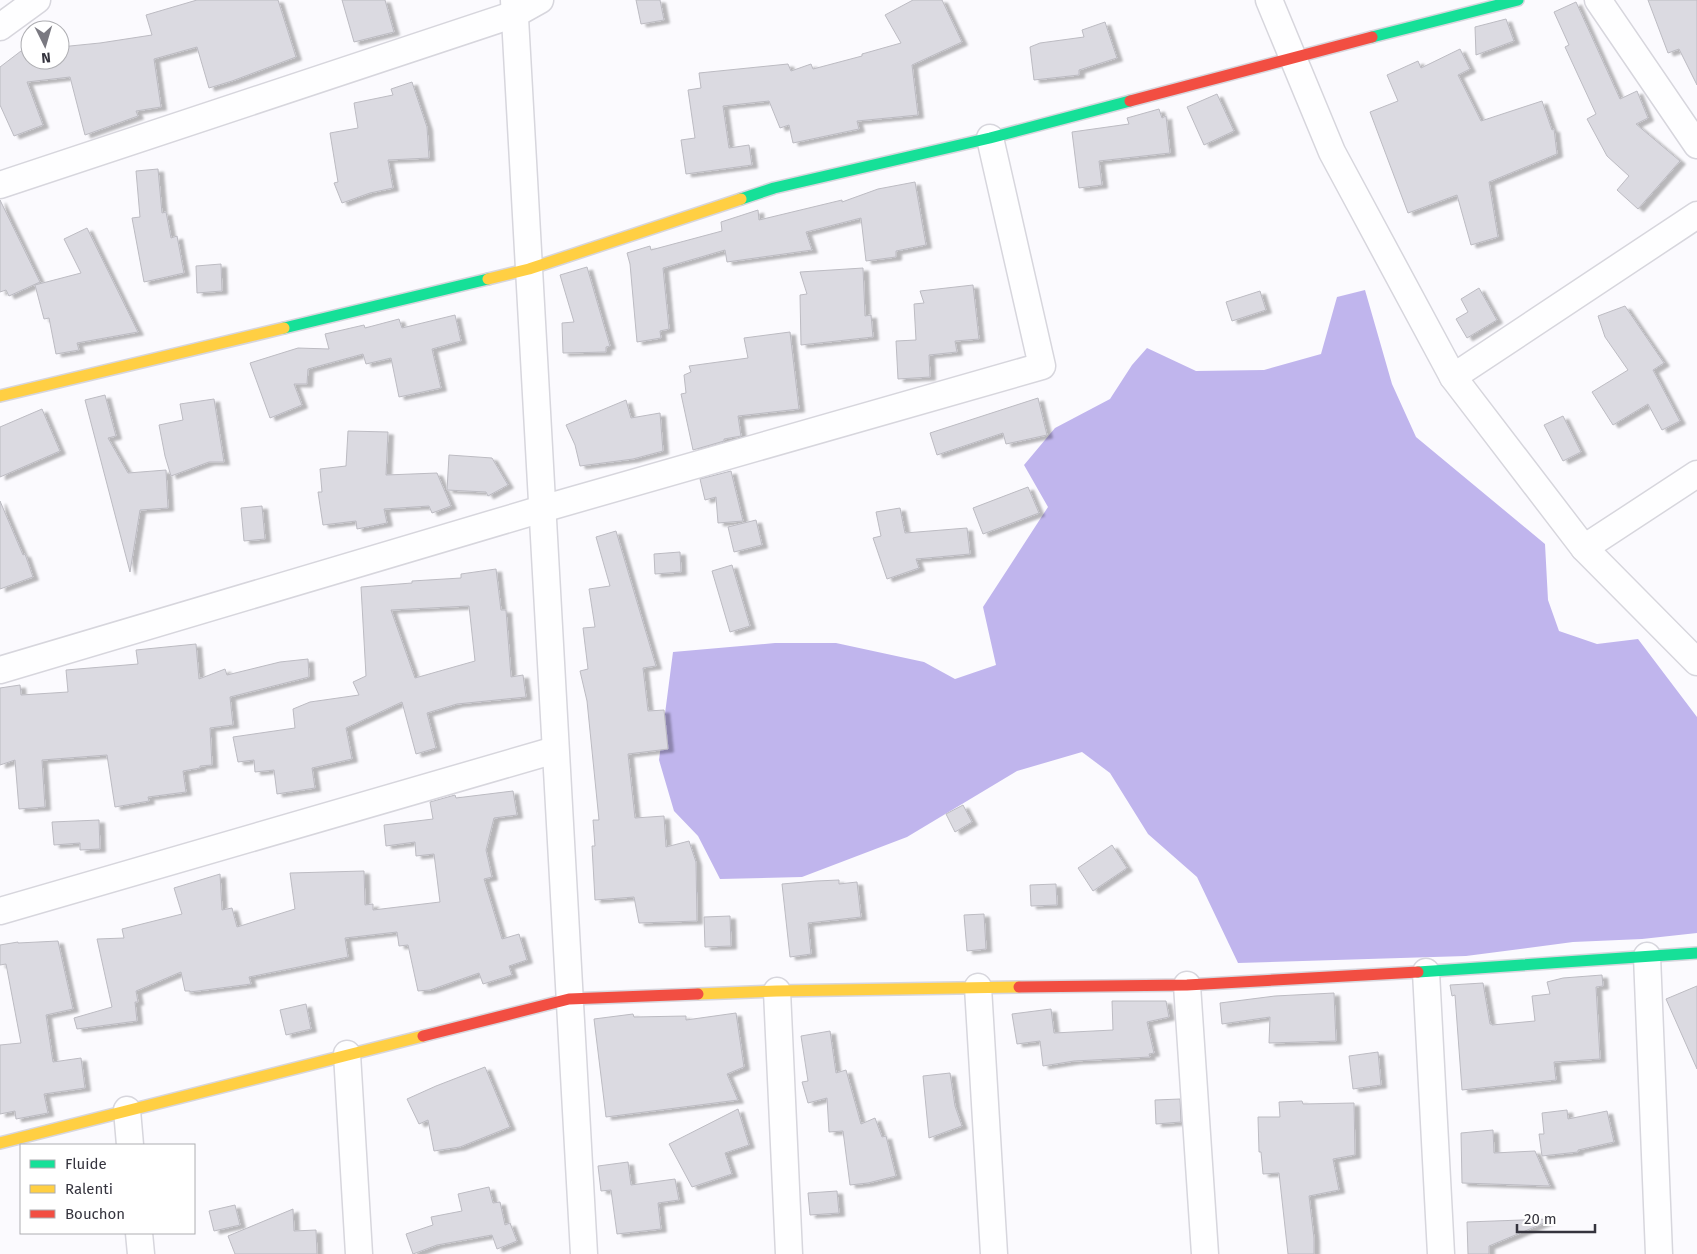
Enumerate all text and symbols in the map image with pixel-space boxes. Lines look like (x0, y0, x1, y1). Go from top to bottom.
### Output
north arrow (20, 20, 70, 70)
text: N (41, 49, 51, 66)
legend (20, 1144, 195, 1234)
text: Fluide (65, 1155, 107, 1173)
text: Ralenti (65, 1180, 113, 1198)
scale bar (1517, 1202, 1594, 1234)
text: Bouchon (65, 1205, 125, 1223)
text: 20 m (1524, 1210, 1557, 1228)

